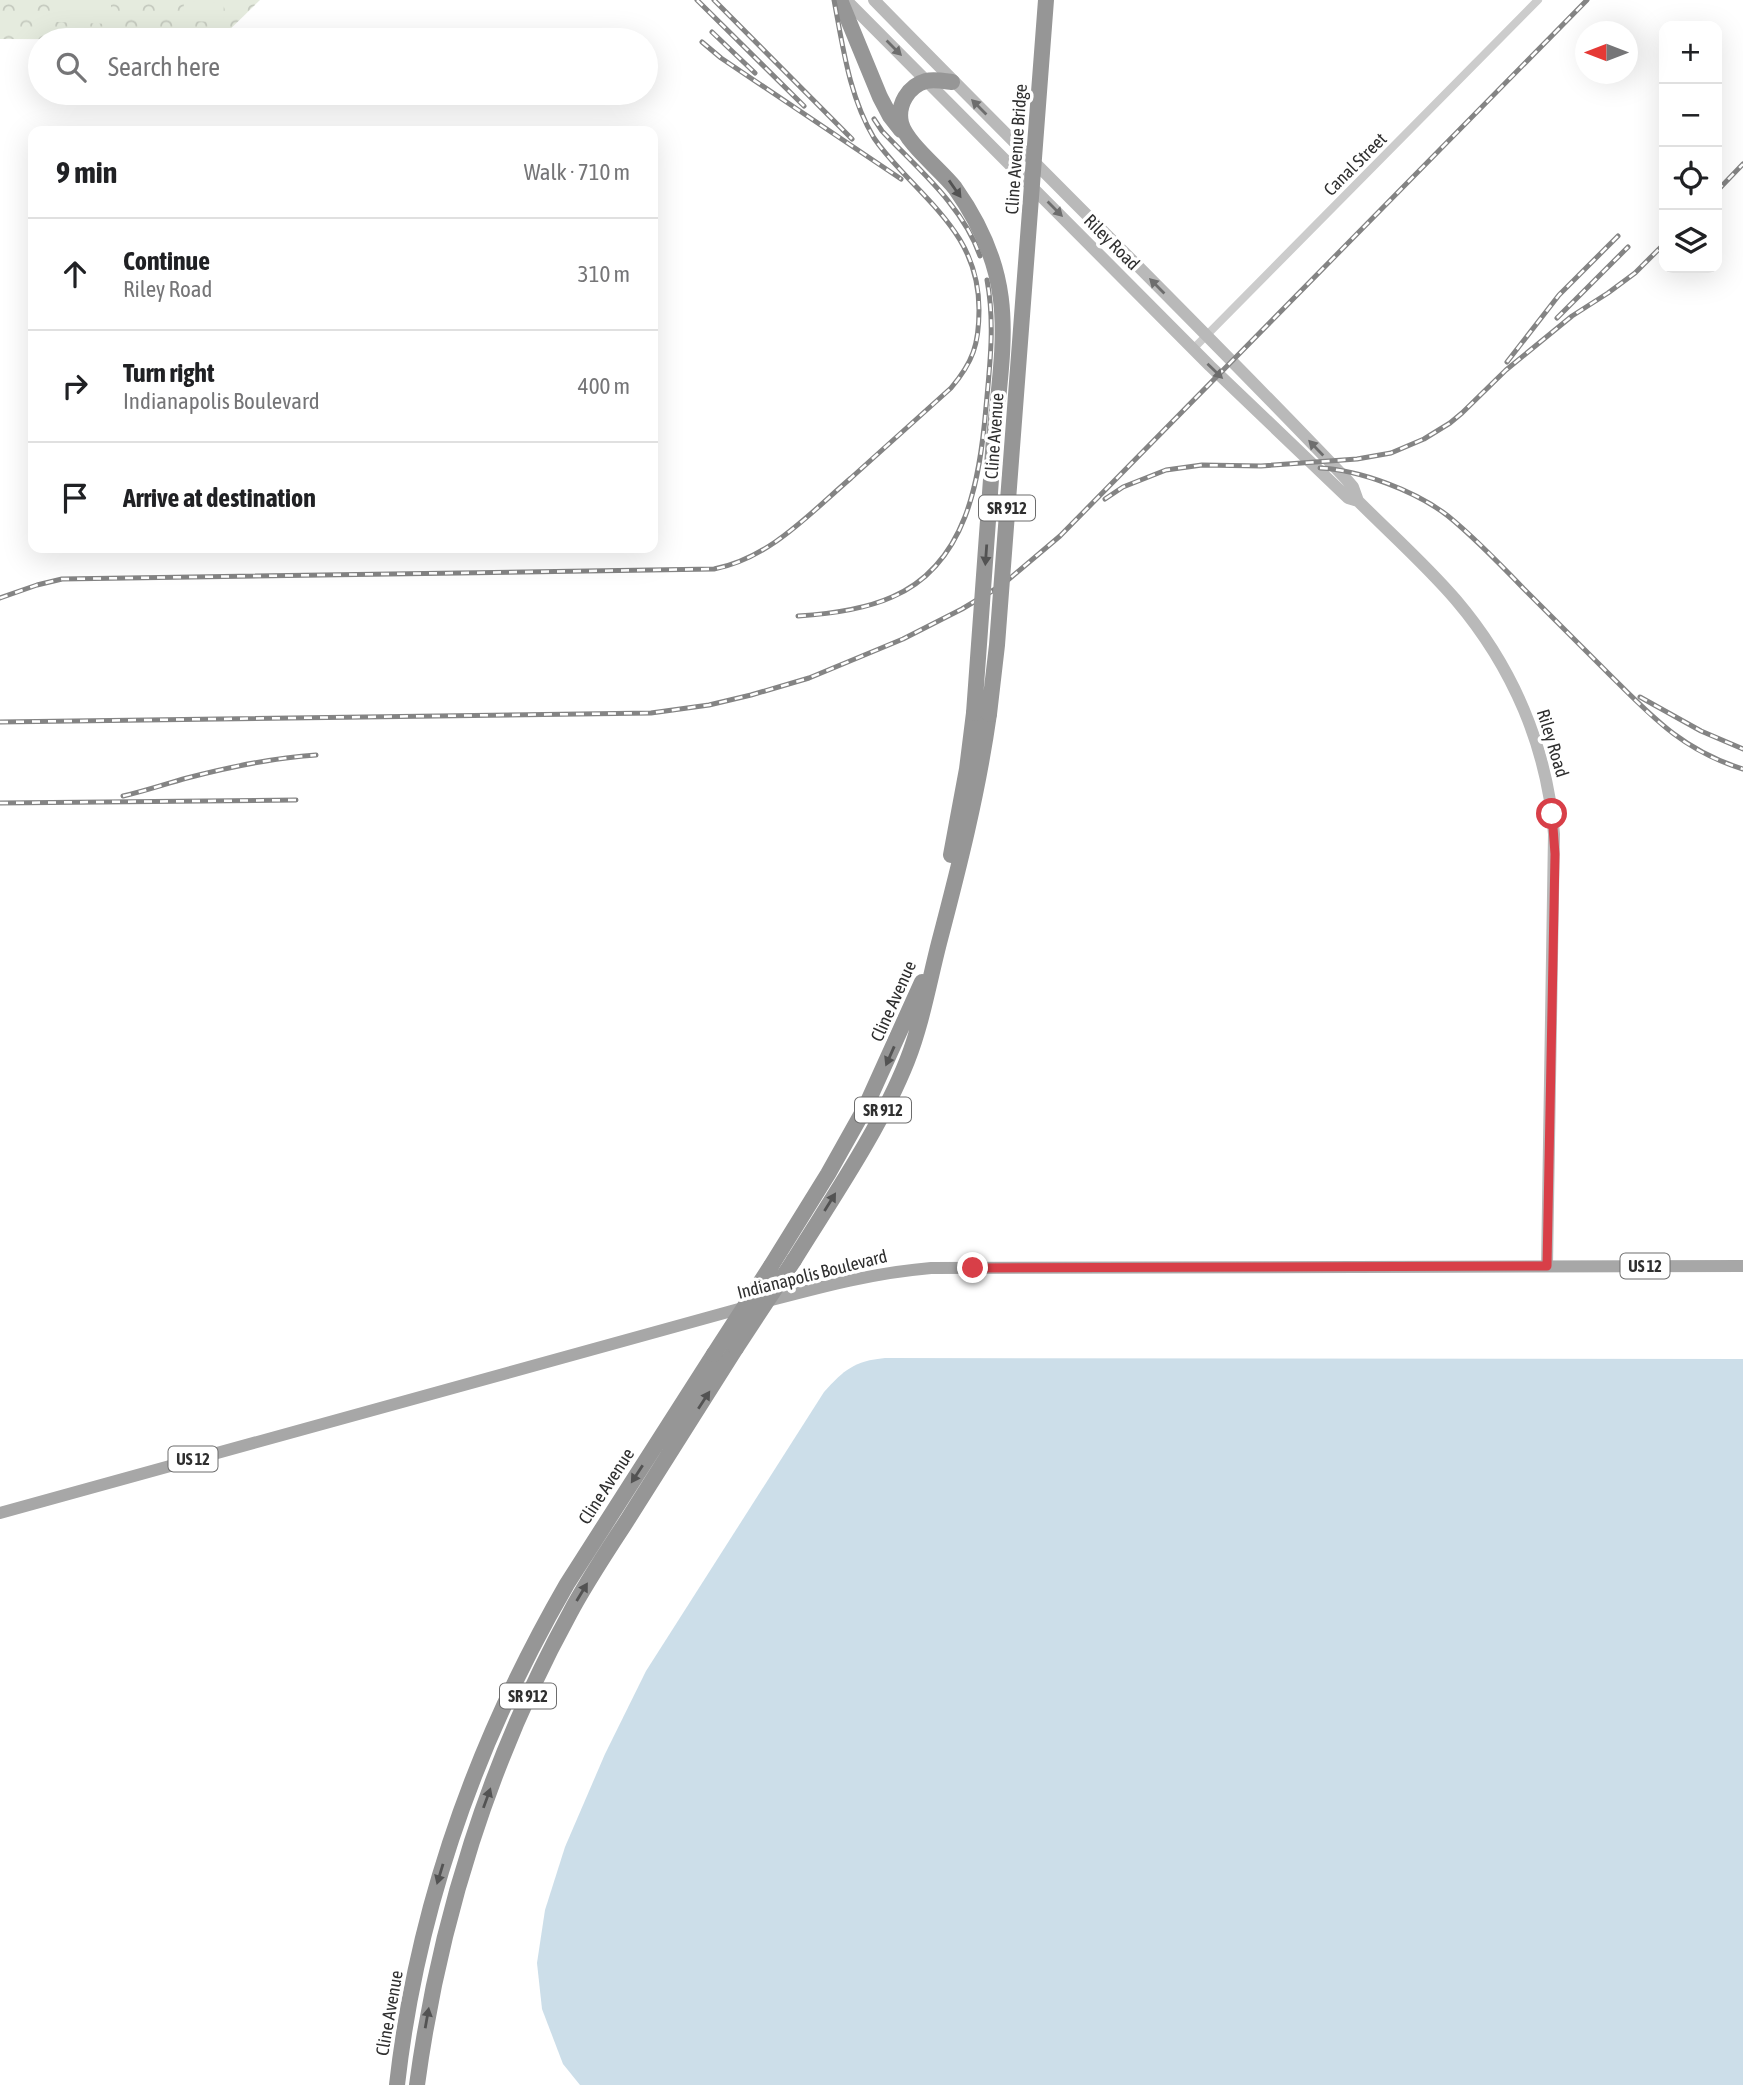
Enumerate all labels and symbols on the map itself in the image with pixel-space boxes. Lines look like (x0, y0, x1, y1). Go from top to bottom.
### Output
north arrow (1575, 21, 1638, 84)
one-way arrow (885, 40, 902, 56)
street label: Cline Avenue Bridge (1001, 83, 1031, 215)
one-way arrow (972, 99, 988, 116)
street label: Canal Street (1319, 128, 1391, 200)
one-way arrow (948, 180, 962, 198)
one-way arrow (1046, 201, 1063, 218)
street label: Riley Road (1080, 210, 1144, 274)
one-way arrow (1149, 278, 1165, 295)
one-way arrow (1206, 362, 1223, 378)
street label: Cline Avenue (981, 392, 1007, 480)
one-way arrow (1309, 440, 1325, 457)
road number: SR 912 (979, 495, 1035, 520)
one-way arrow (980, 545, 991, 567)
street label: Riley Road (1533, 706, 1573, 780)
route start (1536, 798, 1567, 829)
street label: Cline Avenue (866, 957, 920, 1045)
one-way arrow (884, 1046, 896, 1066)
road number: SR 912 (855, 1098, 911, 1122)
one-way arrow (823, 1192, 836, 1211)
street label: Indianapolis Boulevard (735, 1245, 889, 1303)
route end (957, 1252, 988, 1283)
road number: US 12 (1620, 1254, 1670, 1278)
one-way arrow (697, 1390, 710, 1409)
street label: Cline Avenue (574, 1444, 638, 1528)
road number: US 12 (168, 1446, 218, 1471)
one-way arrow (631, 1464, 644, 1483)
one-way arrow (576, 1583, 588, 1602)
road number: SR 912 (500, 1684, 556, 1708)
one-way arrow (482, 1788, 493, 1809)
one-way arrow (435, 1864, 445, 1885)
street label: Cline Avenue (371, 1969, 407, 2057)
one-way arrow (422, 2006, 433, 2028)

